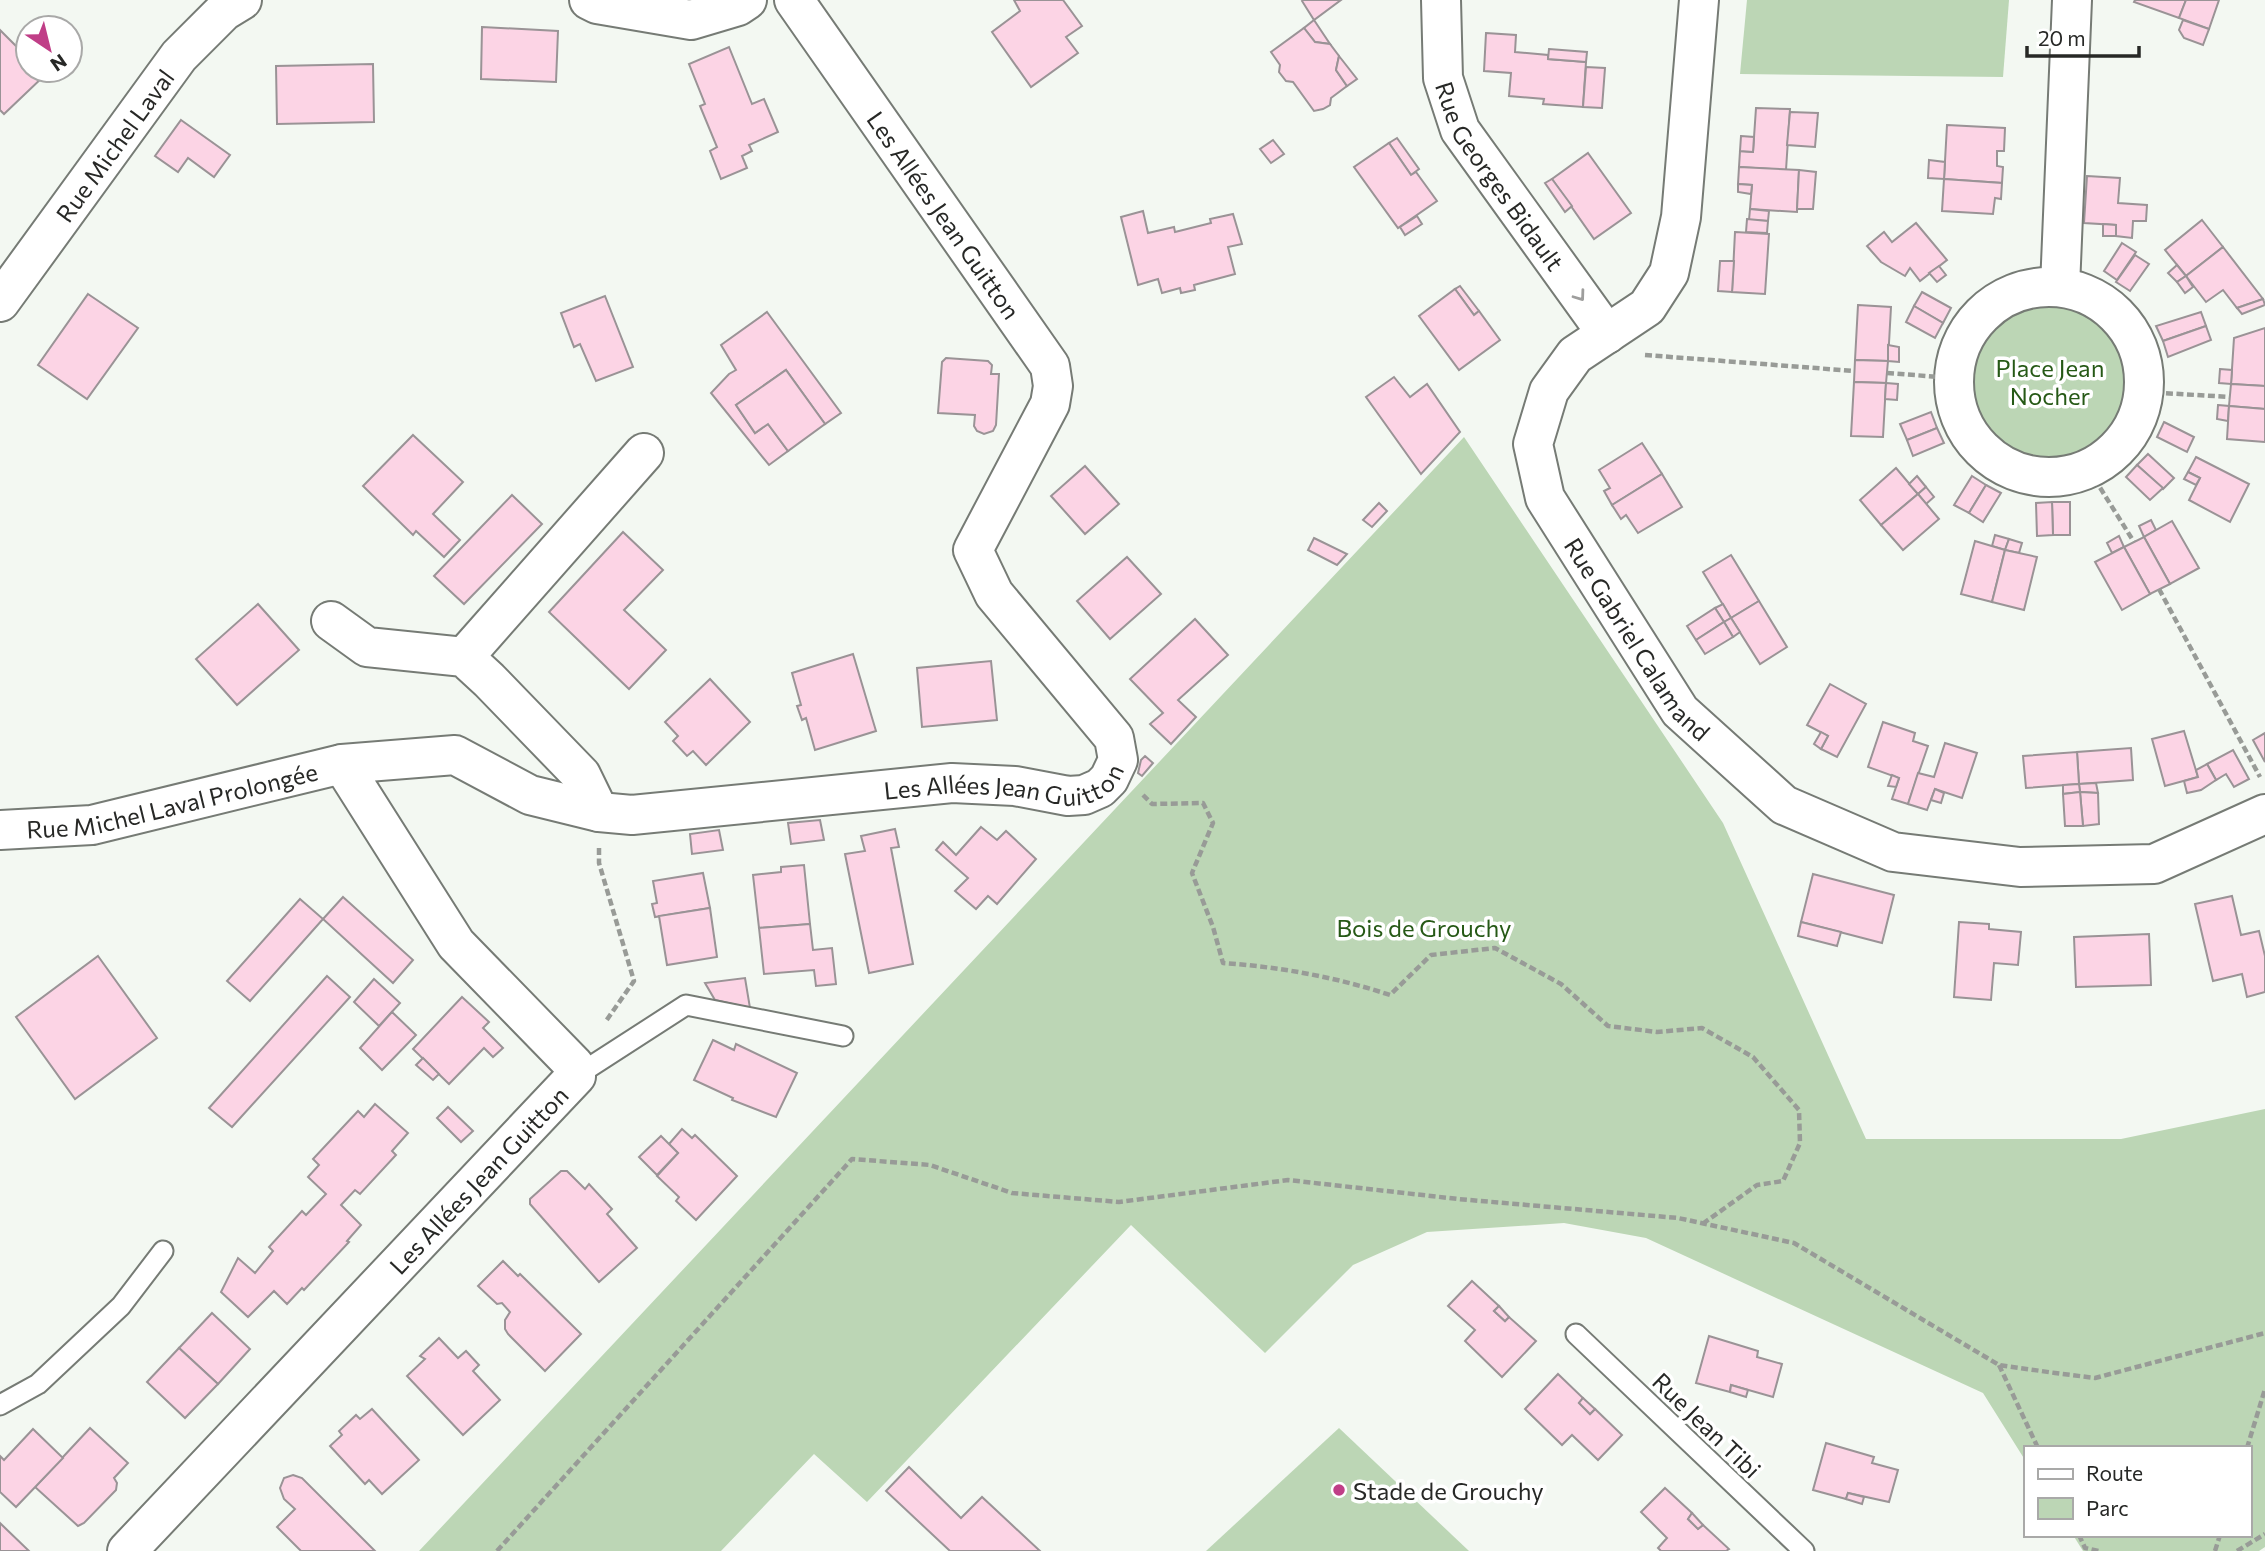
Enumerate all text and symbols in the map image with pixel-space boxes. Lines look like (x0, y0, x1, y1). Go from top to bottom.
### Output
north arrow (14, 14, 84, 84)
scale bar (2027, 14, 2139, 58)
text: 20 m (2038, 25, 2086, 50)
text: N (47, 50, 71, 77)
street label: Rue Michel Laval (49, 63, 179, 227)
street label: Rue Georges Bidault (1431, 78, 1571, 276)
street label: Les Allées Jean Guitton (861, 106, 1027, 324)
one-way arrow (1572, 288, 1585, 301)
park label: Place Jean Nocher (1996, 353, 2104, 410)
street label: Rue Gabriel Calamand (1559, 532, 1717, 746)
street label: Rue Michel Laval Prolongée (26, 756, 320, 843)
street label: Les Allées Jean Guitton (882, 759, 1129, 811)
park label: Bois de Grouchy (1337, 913, 1511, 942)
street label: Les Allées Jean Guitton (383, 1080, 573, 1279)
street label: Rue Jean Tibi (1647, 1366, 1767, 1484)
legend (2024, 1446, 2251, 1537)
text: Route (2086, 1460, 2143, 1485)
place label: Stade de Grouchy (1353, 1476, 1544, 1505)
marker: Stade de Grouchy (1331, 1482, 1347, 1498)
text: Parc (2086, 1495, 2129, 1520)

